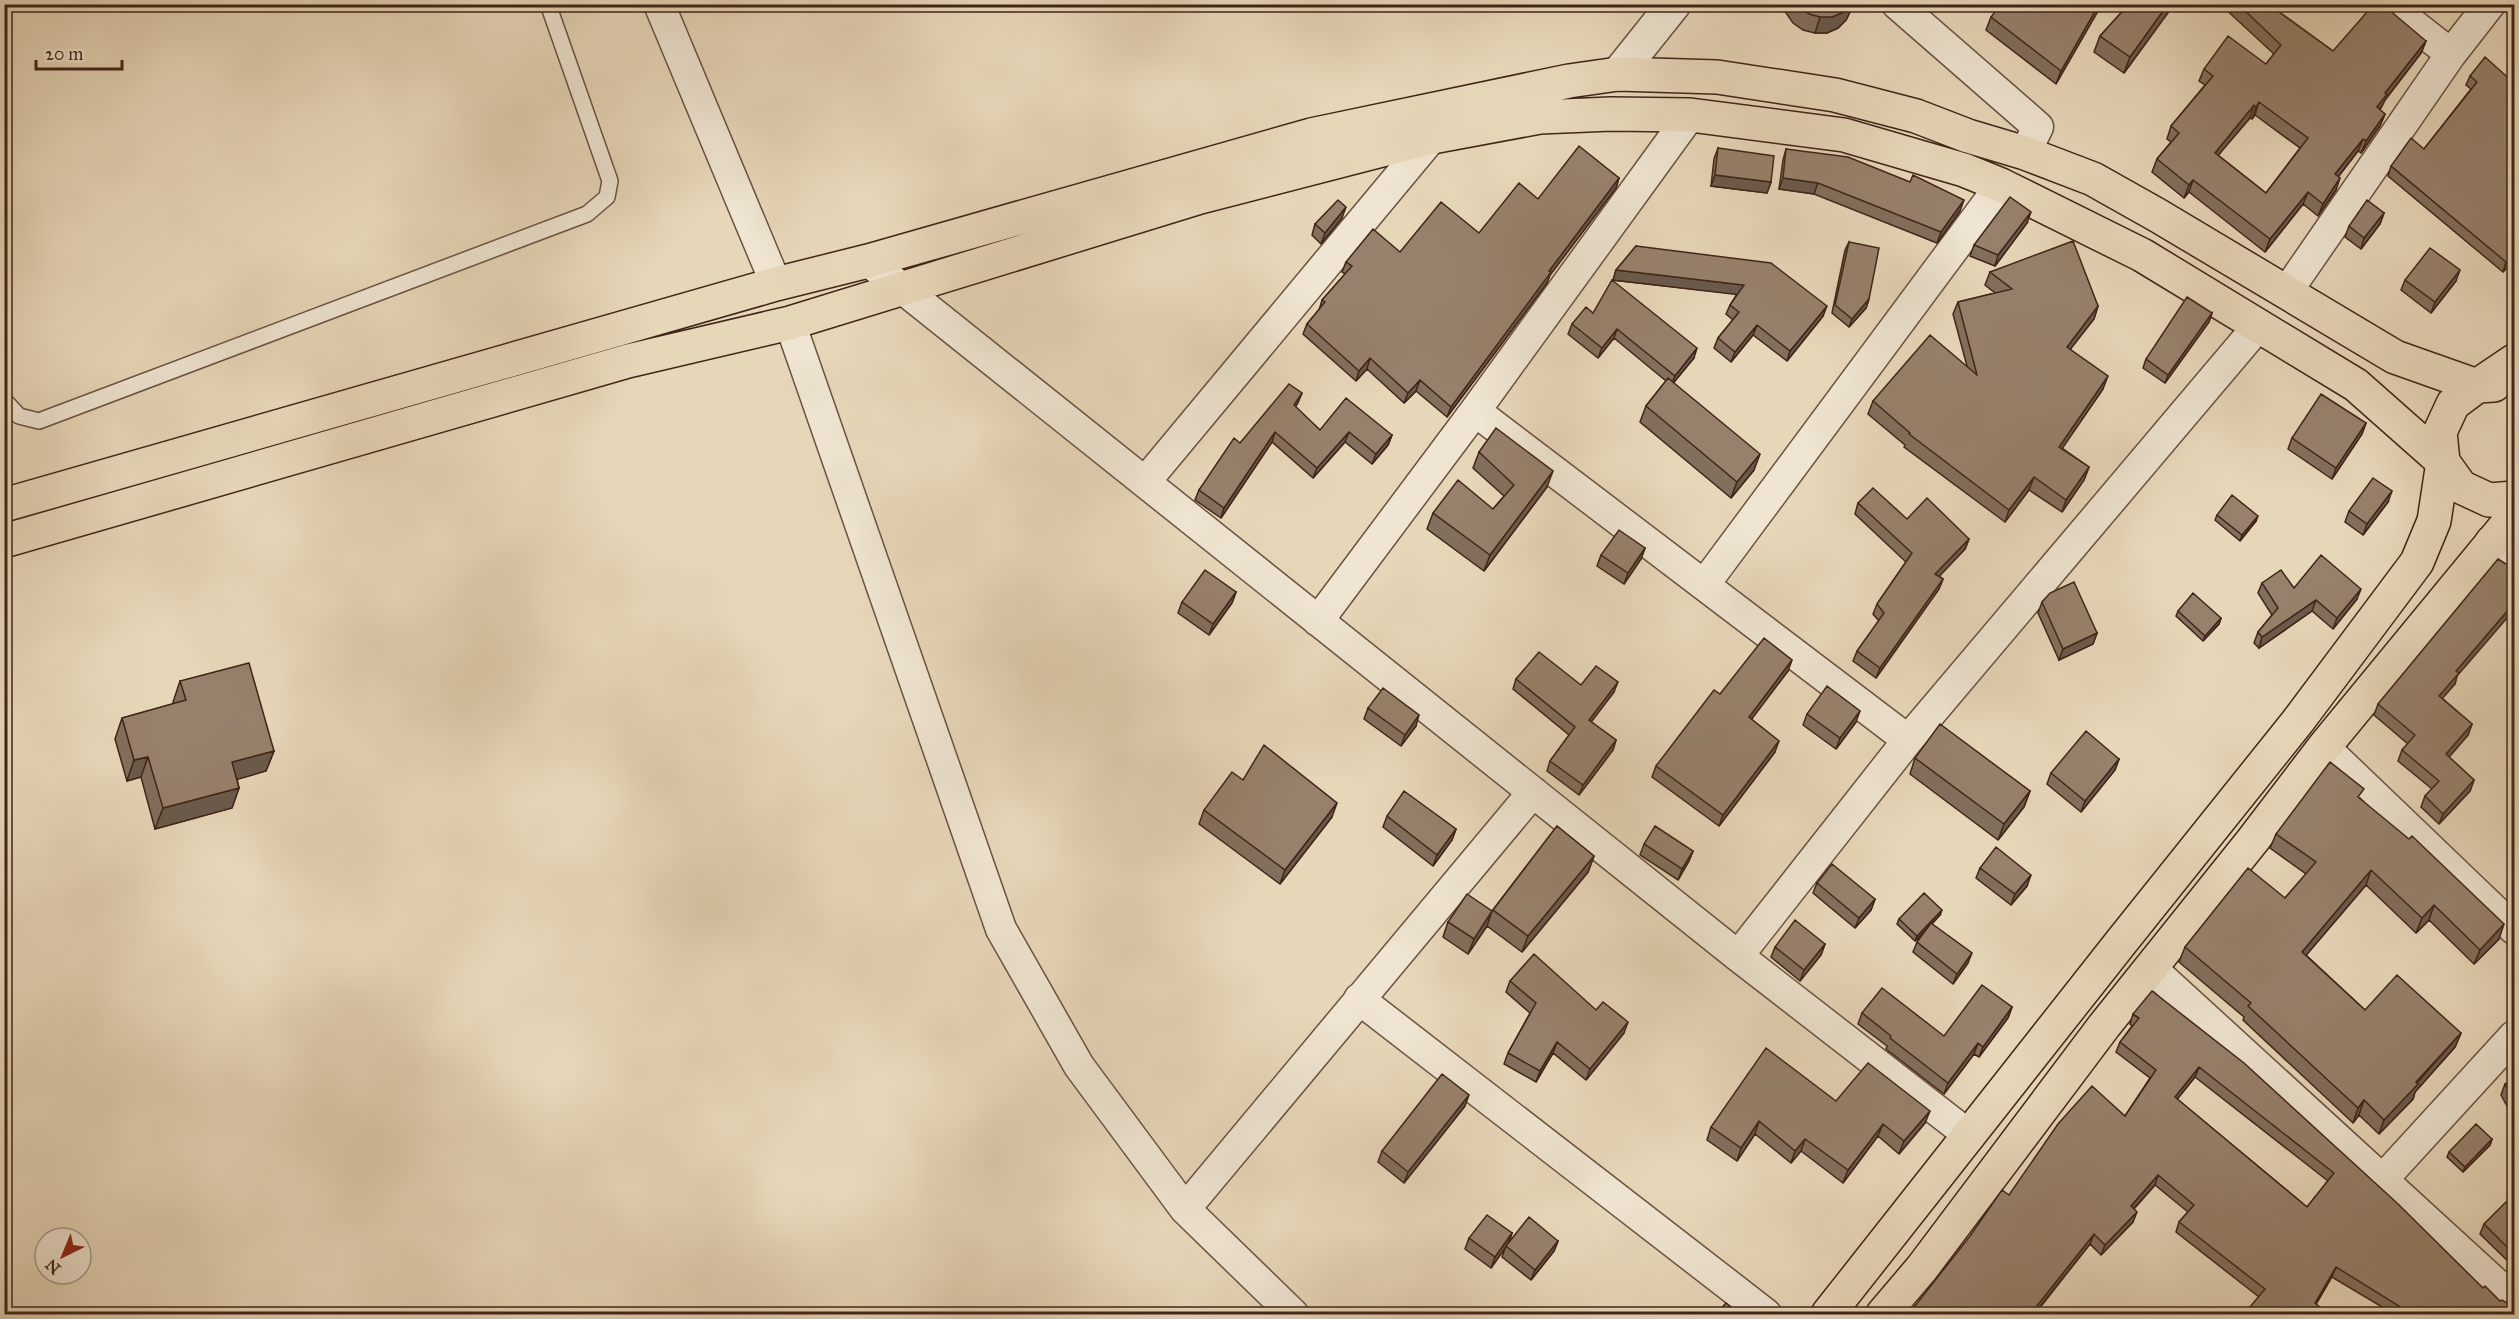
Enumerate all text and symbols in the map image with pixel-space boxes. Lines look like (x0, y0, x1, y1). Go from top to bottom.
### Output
scale bar (36, 33, 122, 71)
text: 20 m (45, 43, 83, 65)
north arrow (33, 1226, 93, 1286)
text: N (41, 1255, 65, 1278)

